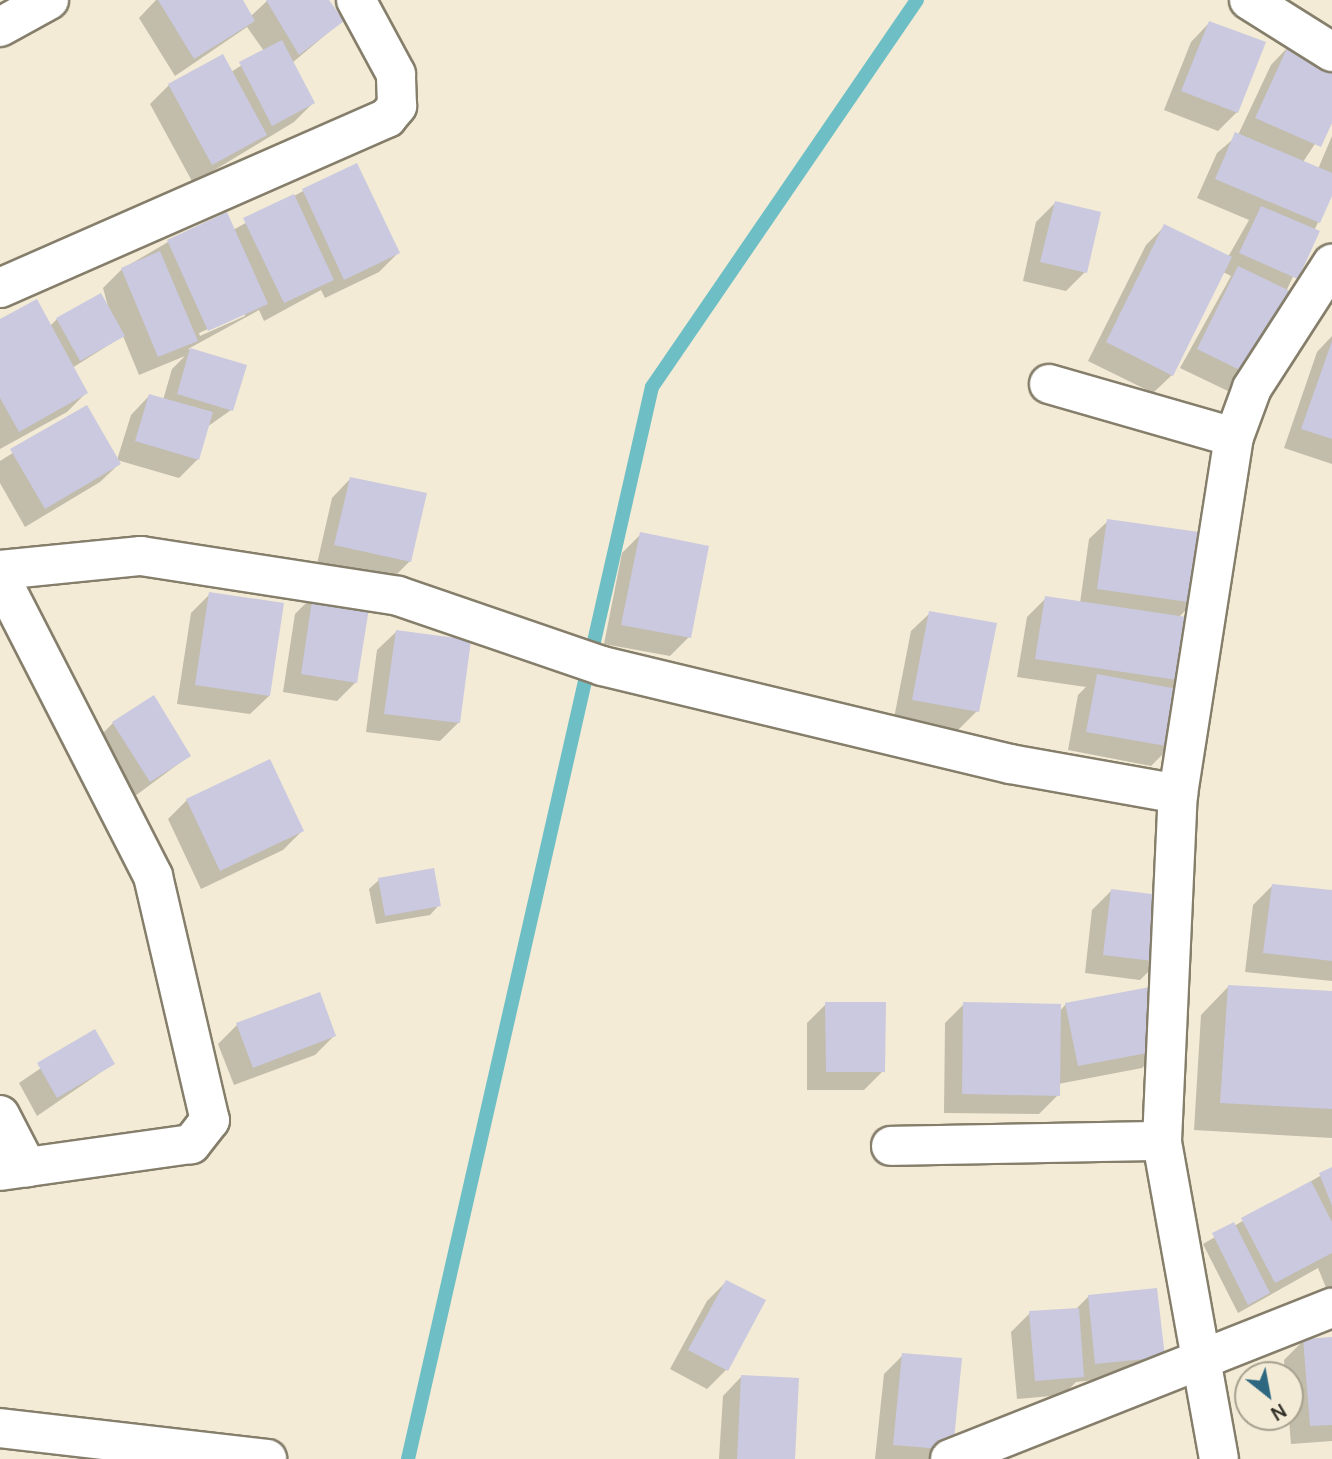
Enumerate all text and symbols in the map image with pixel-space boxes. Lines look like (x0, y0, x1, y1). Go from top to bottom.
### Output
north arrow (1234, 1361, 1304, 1431)
text: N (1266, 1398, 1291, 1427)

